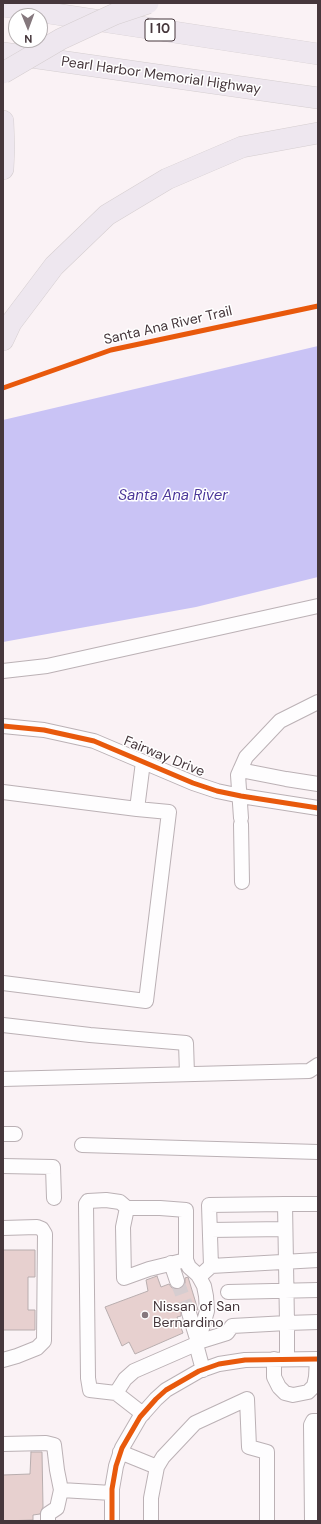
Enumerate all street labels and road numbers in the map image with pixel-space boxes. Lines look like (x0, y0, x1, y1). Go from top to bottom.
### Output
road number: I 10 (145, 19, 175, 41)
street label: Pearl Harbor Memorial Highway (60, 54, 262, 98)
street label: Santa Ana River Trail (102, 303, 234, 349)
street label: Fairway Drive (121, 733, 207, 781)

